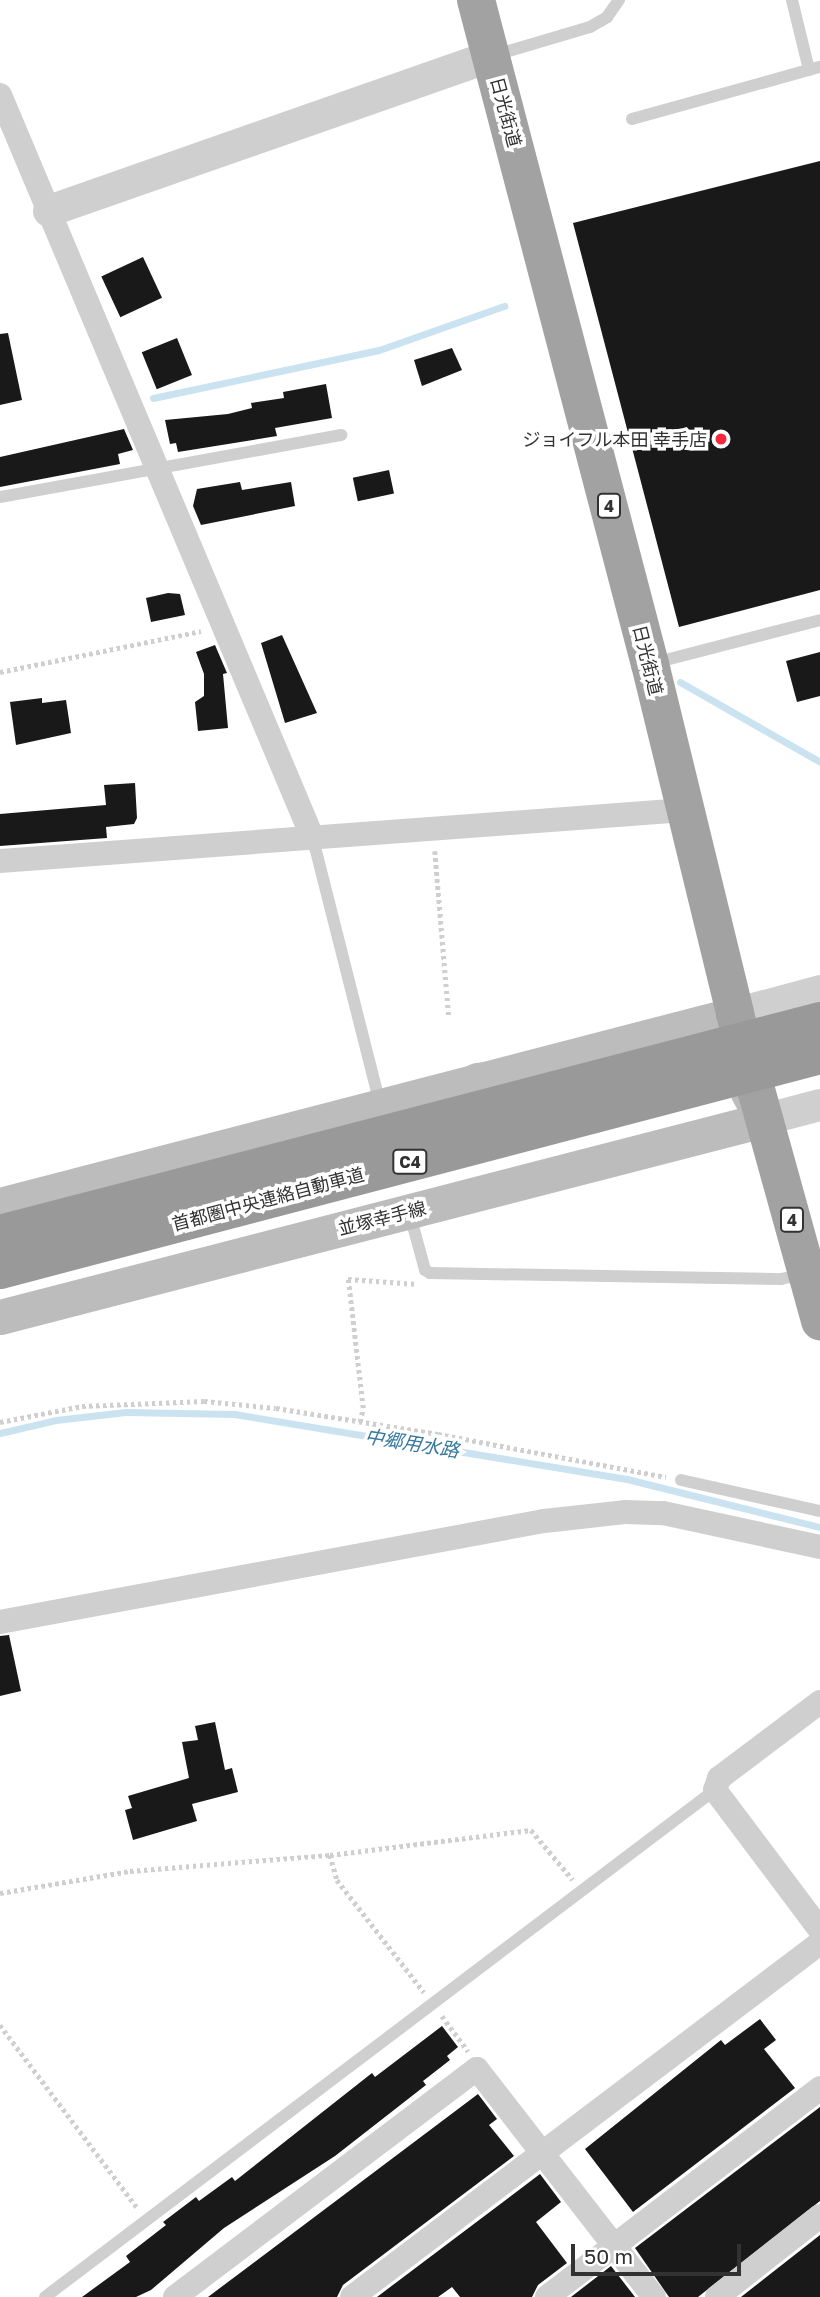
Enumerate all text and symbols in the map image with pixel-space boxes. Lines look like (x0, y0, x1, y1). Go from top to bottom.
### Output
street label: 日光街道 (486, 74, 526, 150)
place label: ジョイフル本田 幸手店 (523, 428, 707, 450)
marker: ジョイフル本田 幸手店 (713, 431, 729, 447)
road number: 4 (597, 494, 621, 519)
street label: 日光街道 (629, 622, 667, 698)
road number: C4 (391, 1150, 429, 1174)
street label: 首都圏中央連絡自動車道 (170, 1163, 366, 1235)
street label: 並塚幸手線 (336, 1197, 428, 1239)
road number: 4 (780, 1208, 804, 1232)
water label: 中郷用水路 (363, 1424, 461, 1462)
scale bar (575, 2230, 745, 2274)
text: 50 m (584, 2243, 633, 2269)

